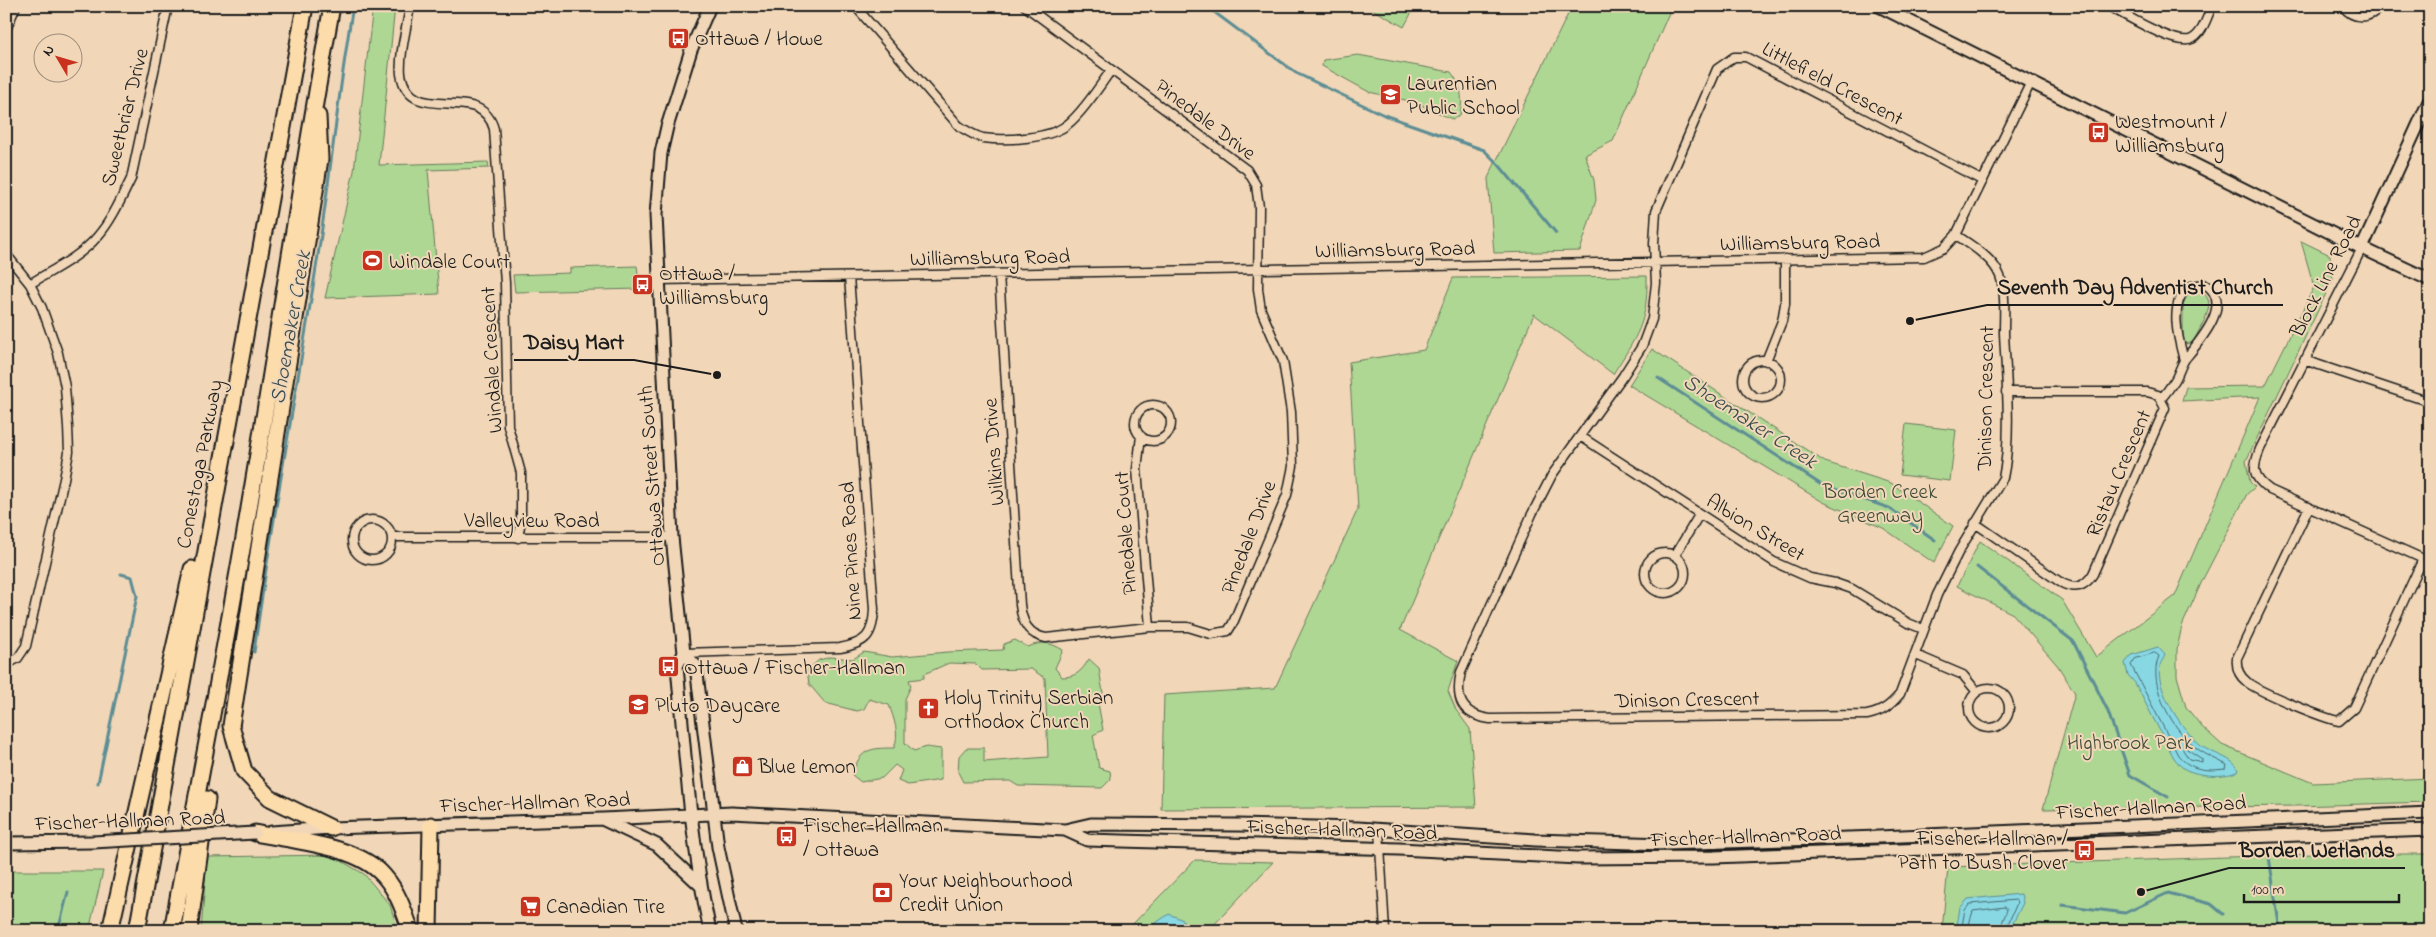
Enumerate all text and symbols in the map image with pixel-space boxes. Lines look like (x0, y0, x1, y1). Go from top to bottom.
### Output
place label: Ottawa / Howe (695, 25, 823, 55)
bus stop icon: Ottawa / Howe (667, 26, 691, 50)
north arrow (32, 32, 82, 82)
street label: Littlefield Crescent (1756, 35, 1908, 135)
text: N (38, 41, 60, 61)
street label: Sweetbriar Drive (94, 45, 158, 190)
place label: Laurentian Public School (1407, 70, 1520, 124)
street label: Pinedale Drive (1148, 73, 1262, 169)
school or university icon: Laurentian Public School (1379, 83, 1403, 107)
place label: Westmount / Williamsburg (2115, 108, 2227, 164)
bus stop icon: Westmount / Williamsburg (2087, 121, 2111, 145)
street label: Block Line Road (2283, 211, 2370, 344)
street label: Williamsburg Road (1720, 228, 1881, 262)
street label: Williamsburg Road (1315, 235, 1476, 269)
street label: Williamsburg Road (910, 243, 1071, 277)
water label: Shoemaker Creek (263, 247, 321, 407)
place label: Windale Court (389, 248, 510, 278)
sports icon: Windale Court (361, 249, 385, 273)
place label: Ottawa / Williamsburg (659, 260, 768, 316)
callout: Seventh Day Adventist Church (1987, 268, 2283, 305)
bus stop icon: Ottawa / Williamsburg (631, 273, 655, 297)
text: Seventh Day Adventist Church (1997, 273, 2273, 306)
street label: Windale Crescent (474, 286, 512, 434)
callout: Daisy Mart (514, 323, 634, 360)
street label: Dinison Crescent (1971, 325, 2003, 472)
text: Daisy Mart (523, 328, 625, 361)
water label: Shoemaker Creek (1676, 367, 1824, 479)
street label: Conestoga Parkway (170, 377, 234, 552)
street label: Ottawa Street South (632, 384, 674, 567)
street label: Wilkins Drive (976, 396, 1014, 507)
street label: Ristau Crescent (2079, 405, 2160, 542)
street label: Pinedale Court (1108, 470, 1146, 596)
street label: Pinedale Drive (1214, 476, 1286, 599)
park label: Borden Creek Greenway (1822, 478, 1938, 534)
street label: Nine Pines Road (833, 481, 871, 621)
street label: Albion Street (1700, 487, 1810, 570)
street label: Valleyview Road (463, 507, 600, 539)
place label: Ottawa / Fischer-Hallman (684, 654, 905, 684)
bus stop icon: Ottawa / Fischer-Hallman (656, 655, 680, 679)
place label: Holy Trinity Serbian Orthodox Church (944, 684, 1113, 738)
street label: Dinison Crescent (1613, 685, 1760, 717)
place label: Pluto Daycare (655, 692, 781, 724)
school or university icon: Pluto Daycare (627, 693, 651, 717)
church icon: Holy Trinity Serbian Orthodox Church (916, 697, 940, 721)
park label: Highbrook Park (2067, 729, 2194, 761)
place label: Blue Lemon (757, 753, 856, 783)
shop icon: Blue Lemon (730, 754, 754, 778)
street label: Fischer-Hallman Road (438, 786, 631, 822)
street label: Fischer-Hallman Road (2054, 789, 2247, 829)
street label: Fischer-Hallman Road (33, 804, 226, 840)
place label: Fischer-Hallman / Ottawa (802, 812, 943, 866)
street label: Fischer-Hallman Road (1245, 813, 1438, 849)
street label: Fischer-Hallman Road (1649, 820, 1842, 856)
bus stop icon: Fischer-Hallman / Ottawa (775, 825, 799, 849)
place label: Fischer-Hallman / Path to Bush Clover (1898, 825, 2068, 879)
callout: Borden Wetlands (2229, 831, 2405, 868)
text: Borden Wetlands (2238, 836, 2395, 868)
bus stop icon: Fischer-Hallman / Path to Bush Clover (2072, 838, 2096, 862)
place label: Your Neighbourhood Credit Union (899, 867, 1073, 921)
scale bar (2244, 872, 2398, 904)
text: 100 m (2251, 879, 2284, 901)
bank icon: Your Neighbourhood Credit Union (871, 880, 895, 904)
place label: Canadian Tire (546, 893, 665, 923)
supermarket icon: Canadian Tire (518, 894, 542, 918)

